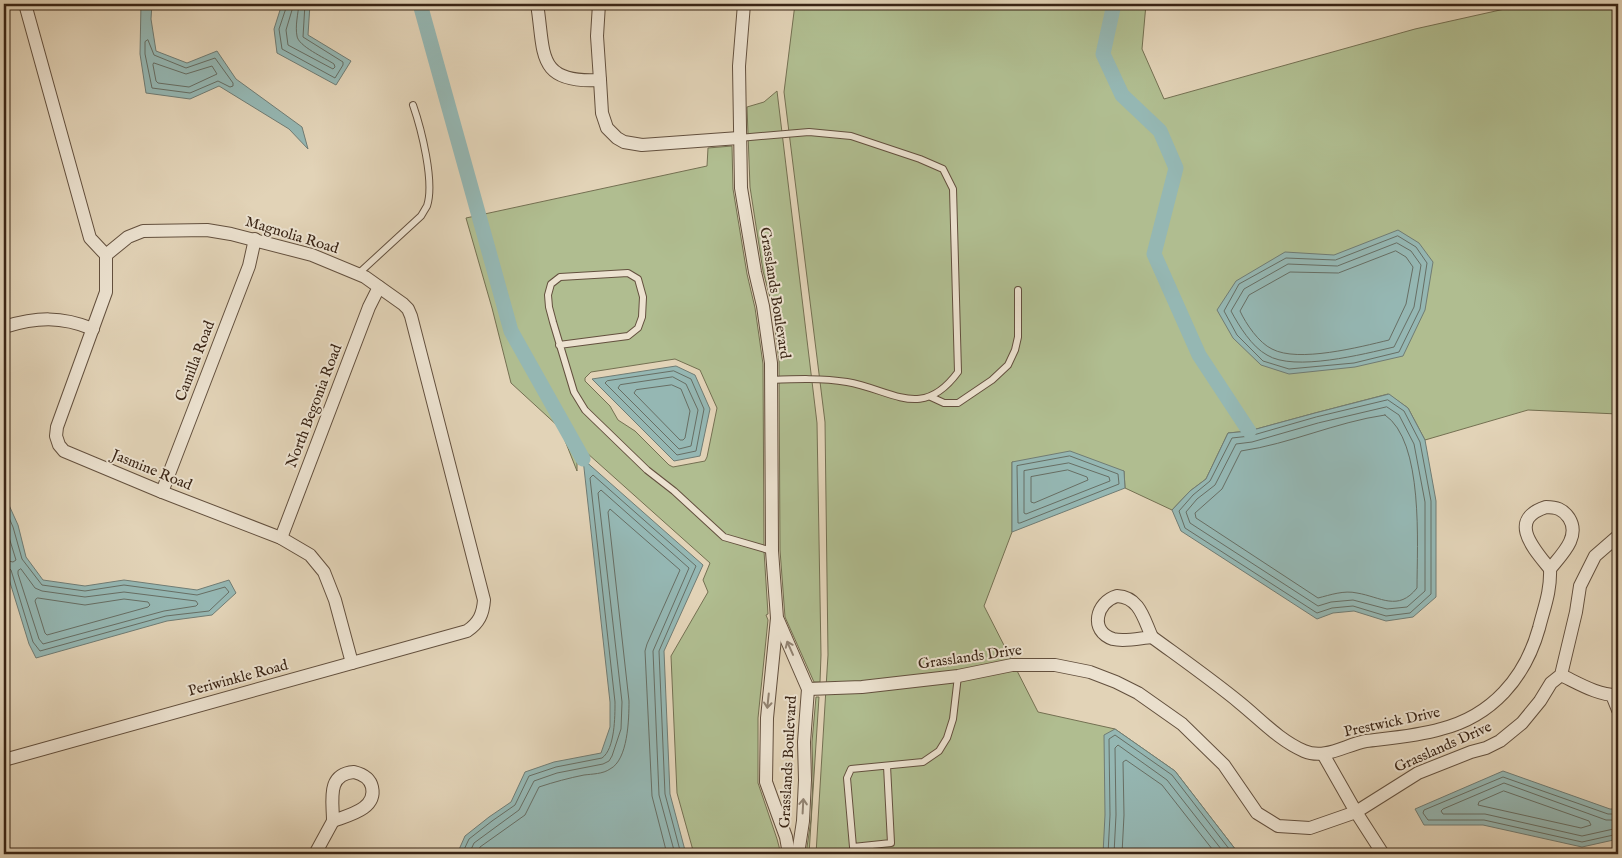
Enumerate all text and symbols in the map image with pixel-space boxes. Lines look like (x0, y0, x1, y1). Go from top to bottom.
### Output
street label: Magnolia Road (243, 212, 342, 258)
street label: Grasslands Boulevard (755, 226, 795, 361)
street label: Camilla Road (171, 317, 219, 404)
street label: North Begonia Road (282, 340, 347, 471)
street label: Jasmine Road (107, 444, 196, 495)
street label: Grasslands Drive (917, 640, 1023, 674)
one-way arrow (784, 641, 794, 656)
street label: Periwinkle Road (186, 655, 291, 700)
one-way arrow (764, 693, 773, 709)
street label: Grasslands Boulevard (775, 694, 801, 829)
street label: Prestwick Drive (1342, 702, 1442, 741)
street label: Grasslands Drive (1391, 717, 1495, 777)
one-way arrow (799, 798, 808, 814)

